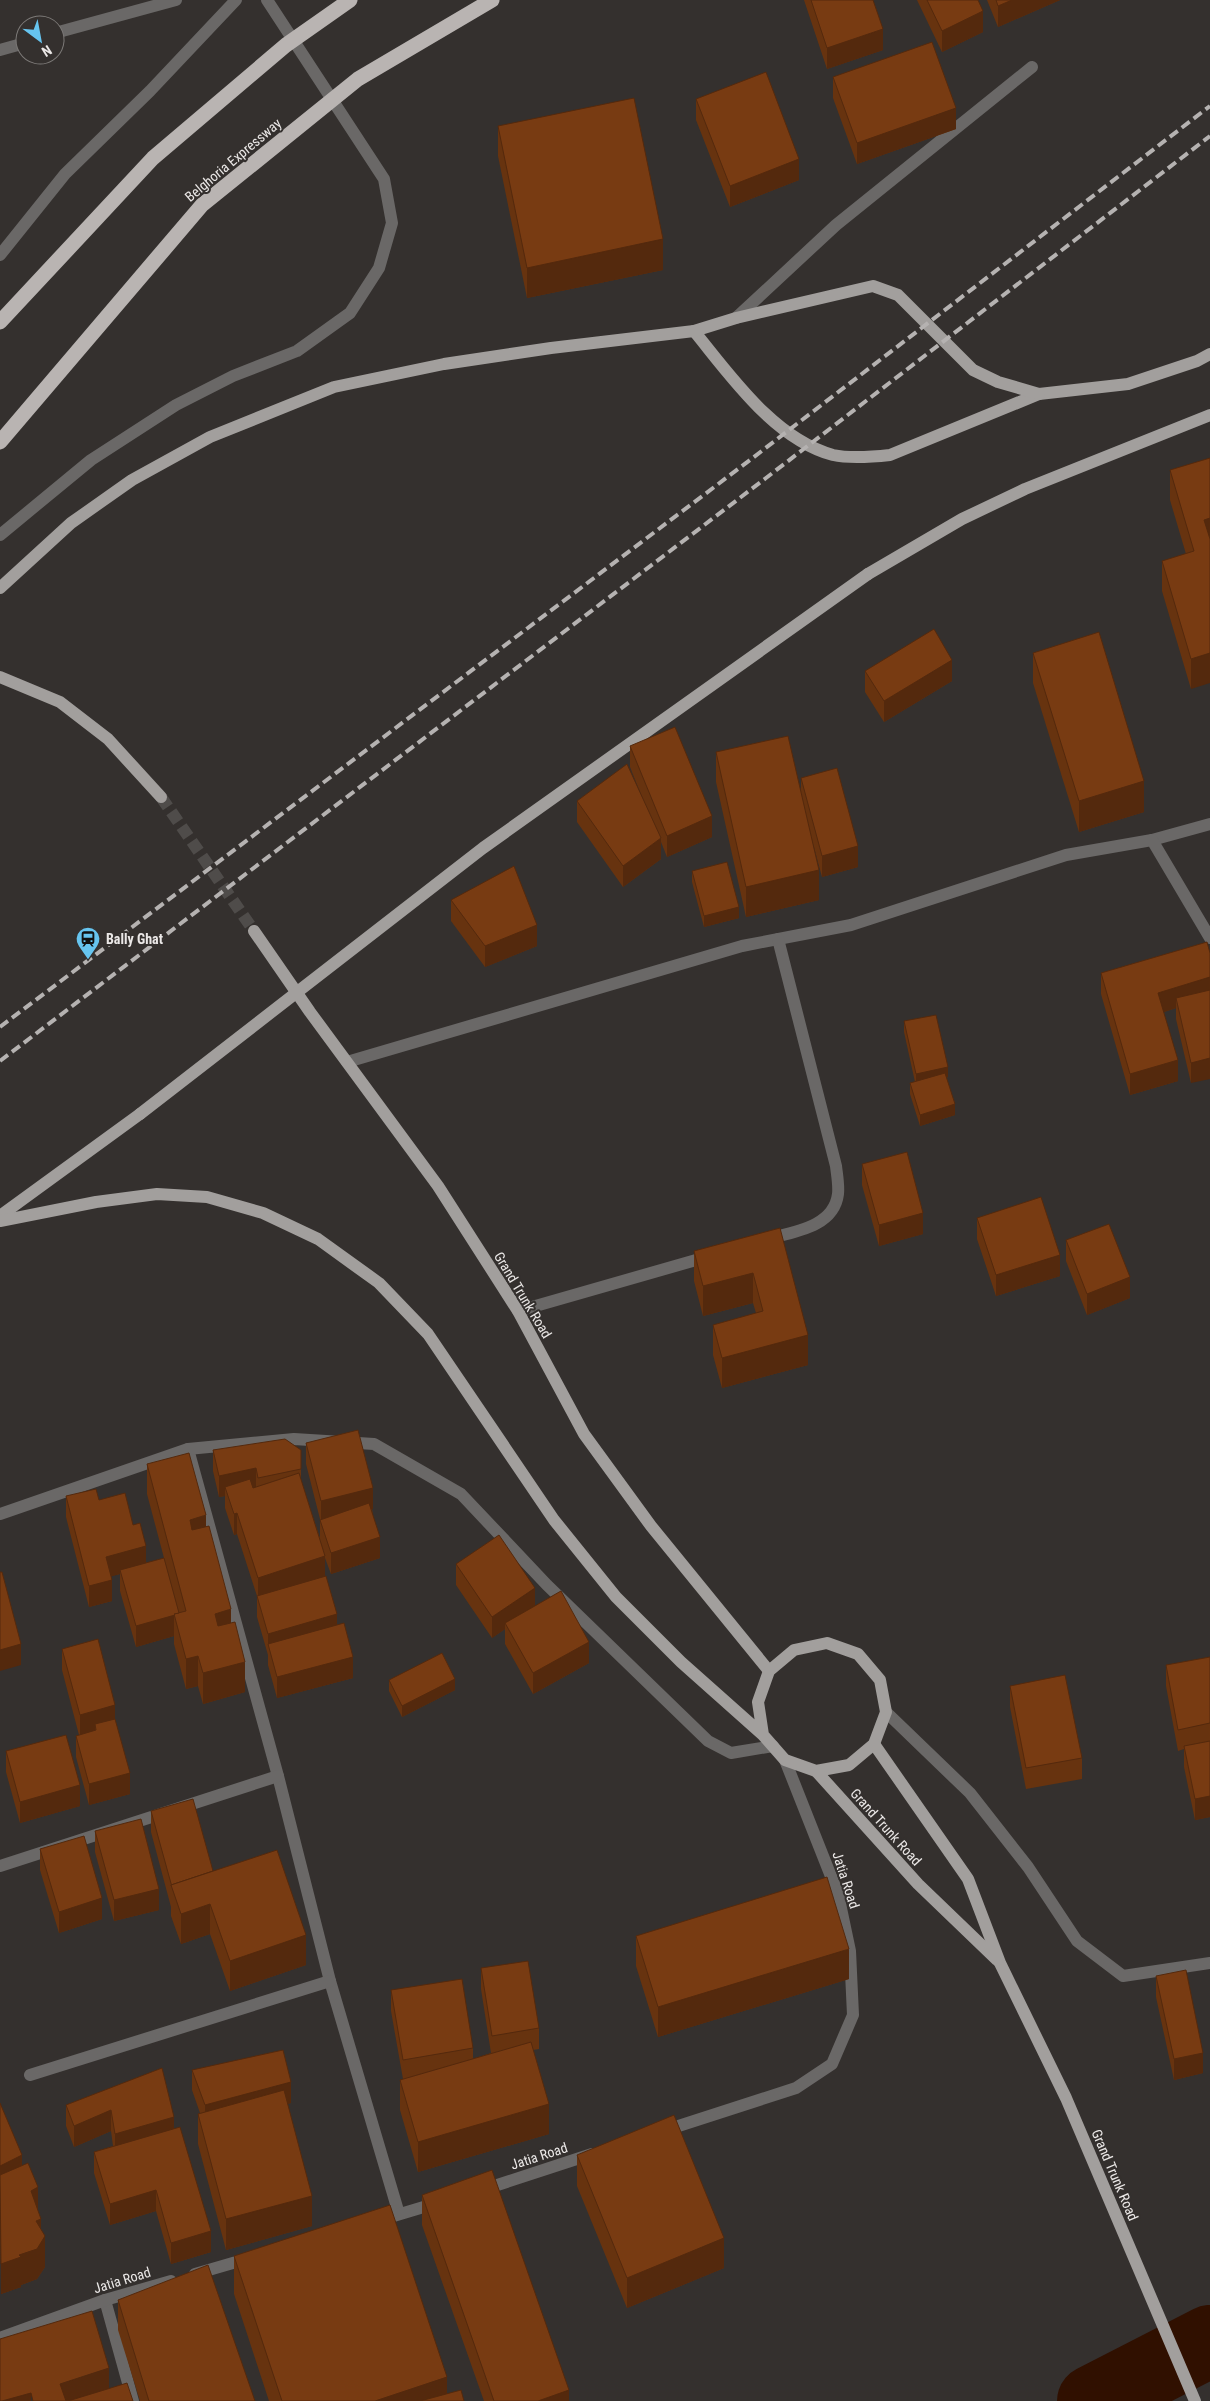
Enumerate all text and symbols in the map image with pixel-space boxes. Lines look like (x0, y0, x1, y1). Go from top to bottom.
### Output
north arrow (15, 15, 65, 65)
text: N (39, 42, 55, 60)
street label: Belghoria Expressway (182, 115, 284, 205)
station icon: Bally Ghat (75, 926, 101, 960)
place label: Bally Ghat (106, 931, 163, 947)
street label: Grand Trunk Road (491, 1249, 555, 1341)
street label: Grand Trunk Road (847, 1785, 925, 1869)
street label: Jatia Road (829, 1850, 863, 1910)
street label: Grand Trunk Road (1089, 2127, 1141, 2223)
street label: Jatia Road (509, 2139, 569, 2173)
street label: Jatia Road (92, 2264, 152, 2296)

